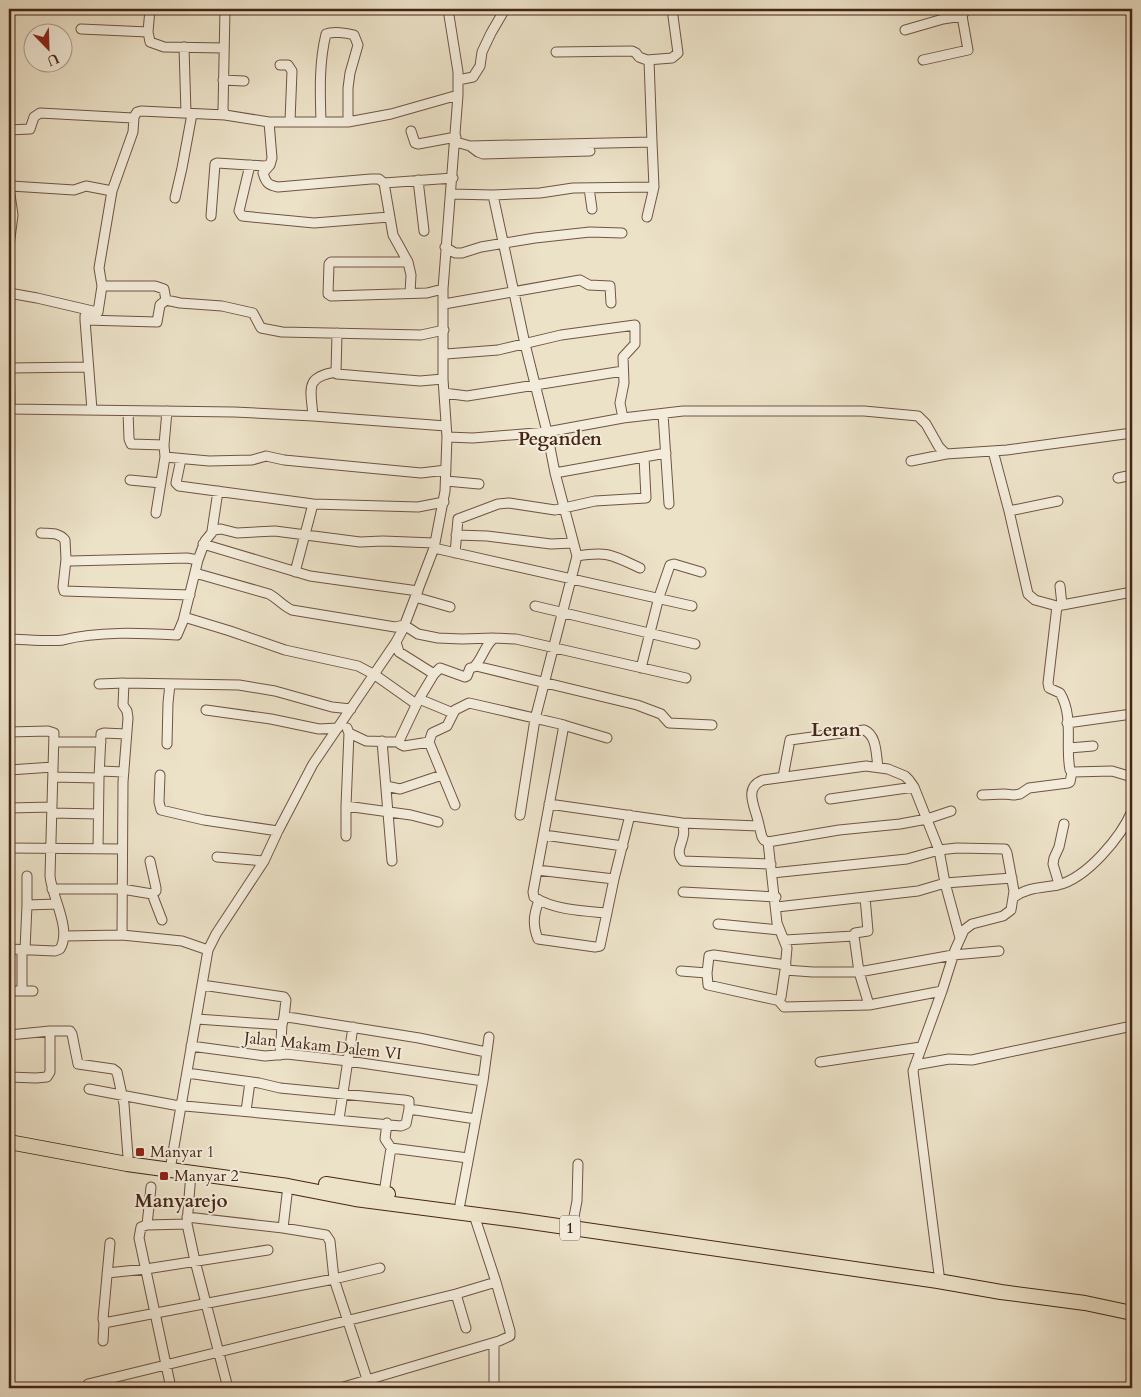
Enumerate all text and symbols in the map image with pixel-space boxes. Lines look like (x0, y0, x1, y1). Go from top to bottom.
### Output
north arrow (22, 22, 72, 72)
text: U (43, 49, 62, 71)
district label: Peganden (518, 426, 603, 452)
district label: Leran (811, 717, 862, 743)
street label: Jalan Makam Dalem VI (241, 1027, 403, 1065)
place label: Manyar 1 (150, 1141, 215, 1163)
marker: Manyar 1 (134, 1146, 146, 1158)
place label: Manyar 2 (174, 1165, 239, 1187)
marker: Manyar 2 (158, 1170, 170, 1182)
district label: Manyarejo (134, 1188, 228, 1214)
road number: 1 (560, 1216, 580, 1240)

